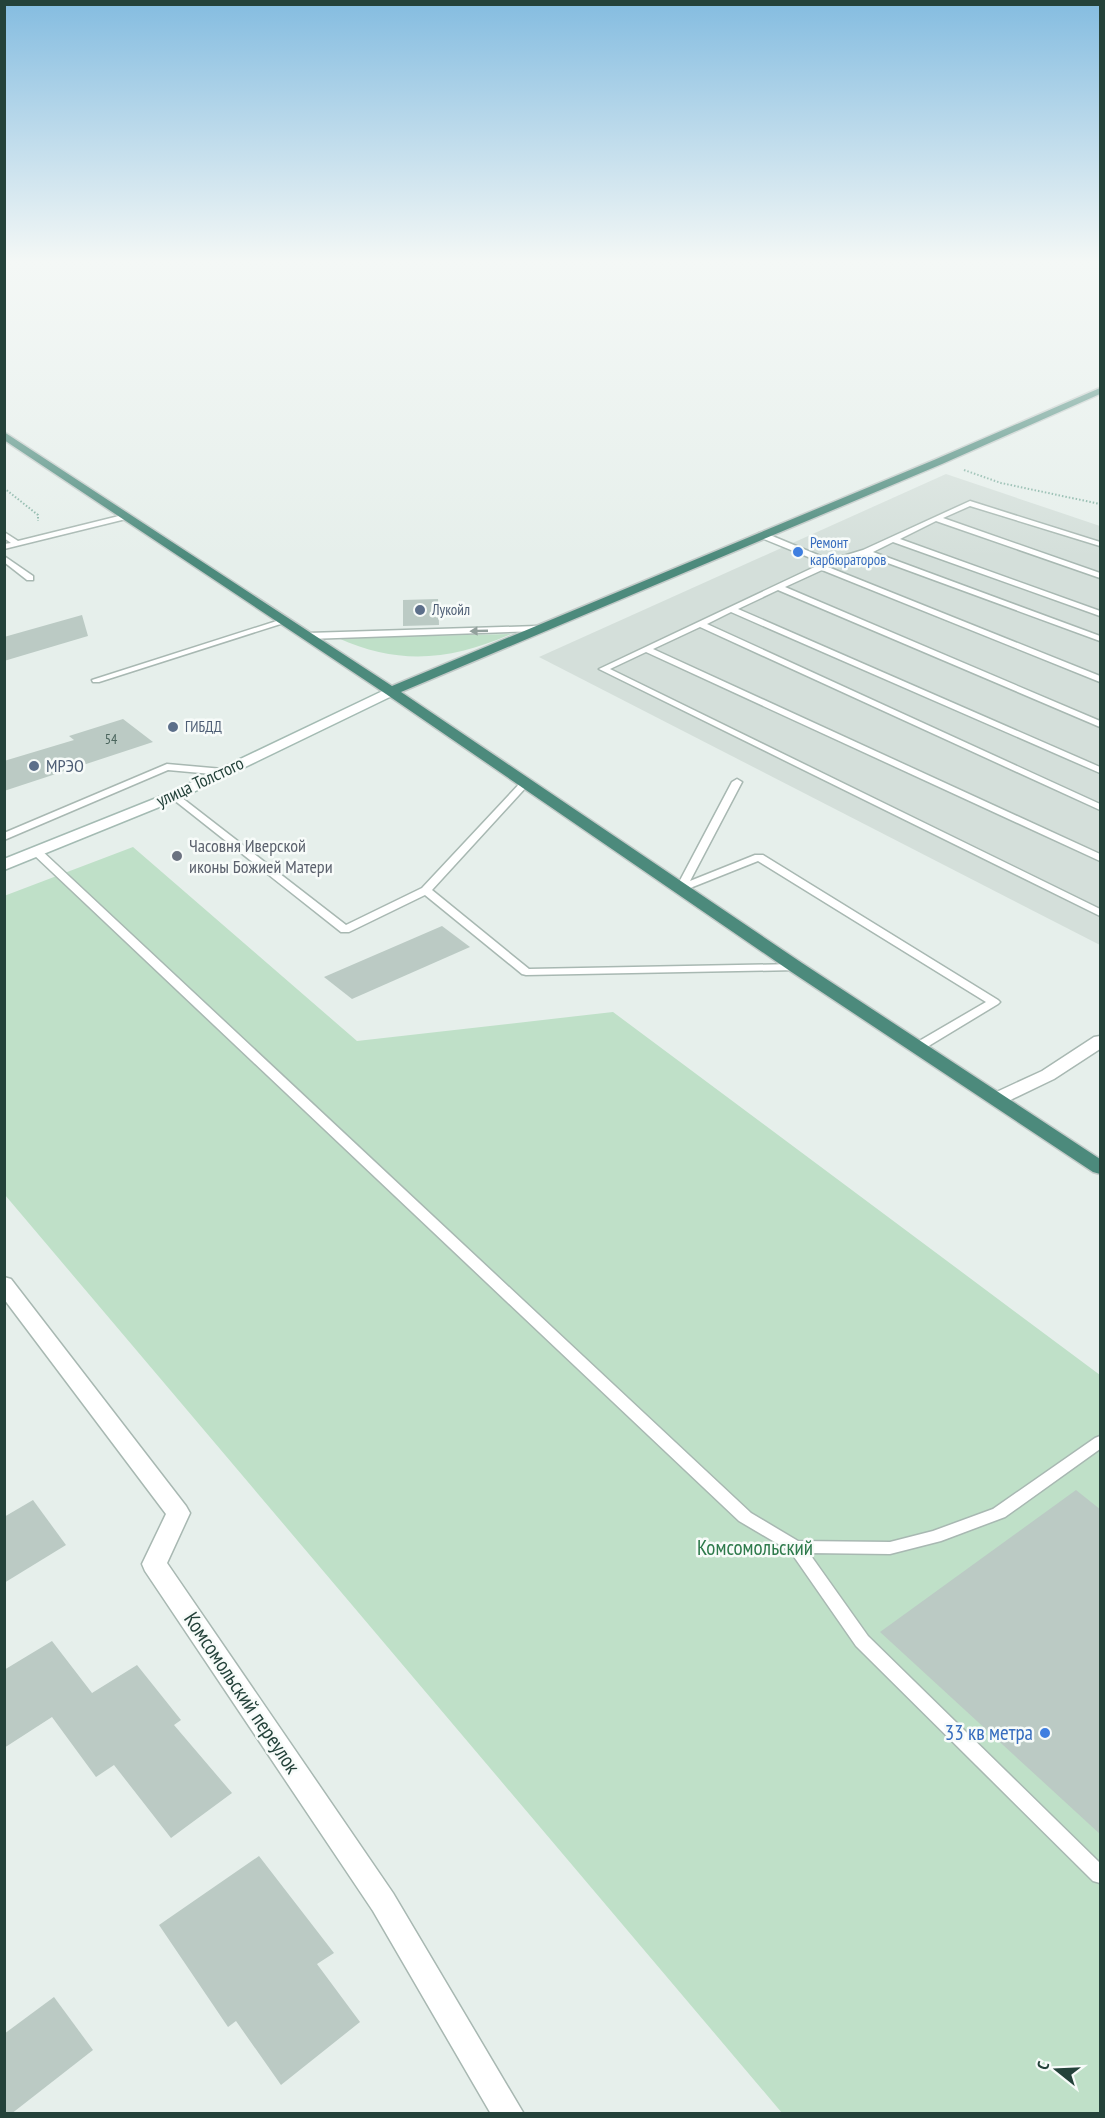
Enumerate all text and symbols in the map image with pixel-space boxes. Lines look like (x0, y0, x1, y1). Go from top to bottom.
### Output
place label: Ремонт карбюраторов (810, 533, 886, 569)
marker: Ремонт карбюраторов (791, 545, 805, 559)
place label: Лукойл (431, 600, 470, 619)
marker: Лукойл (413, 603, 427, 617)
one-way arrow (469, 626, 488, 635)
place label: ГИБДД (185, 717, 222, 736)
marker: ГИБДД (166, 720, 180, 734)
house number: 54 (105, 730, 118, 748)
street label: улица Толстого (152, 751, 247, 812)
place label: МРЭО (46, 754, 84, 777)
marker: МРЭО (27, 759, 41, 773)
place label: Часовня Иверской иконы Божией Матери (189, 834, 333, 878)
marker: Часовня Иверской иконы Божией Матери (170, 849, 184, 863)
park label: Комсомольский (697, 1534, 813, 1561)
street label: Комсомольский переулок (178, 1607, 306, 1779)
place label: 33 кв метра (945, 1719, 1033, 1746)
marker: 33 кв метра (1038, 1726, 1052, 1740)
north arrow (1027, 2040, 1087, 2100)
text: С (1032, 2058, 1054, 2072)

